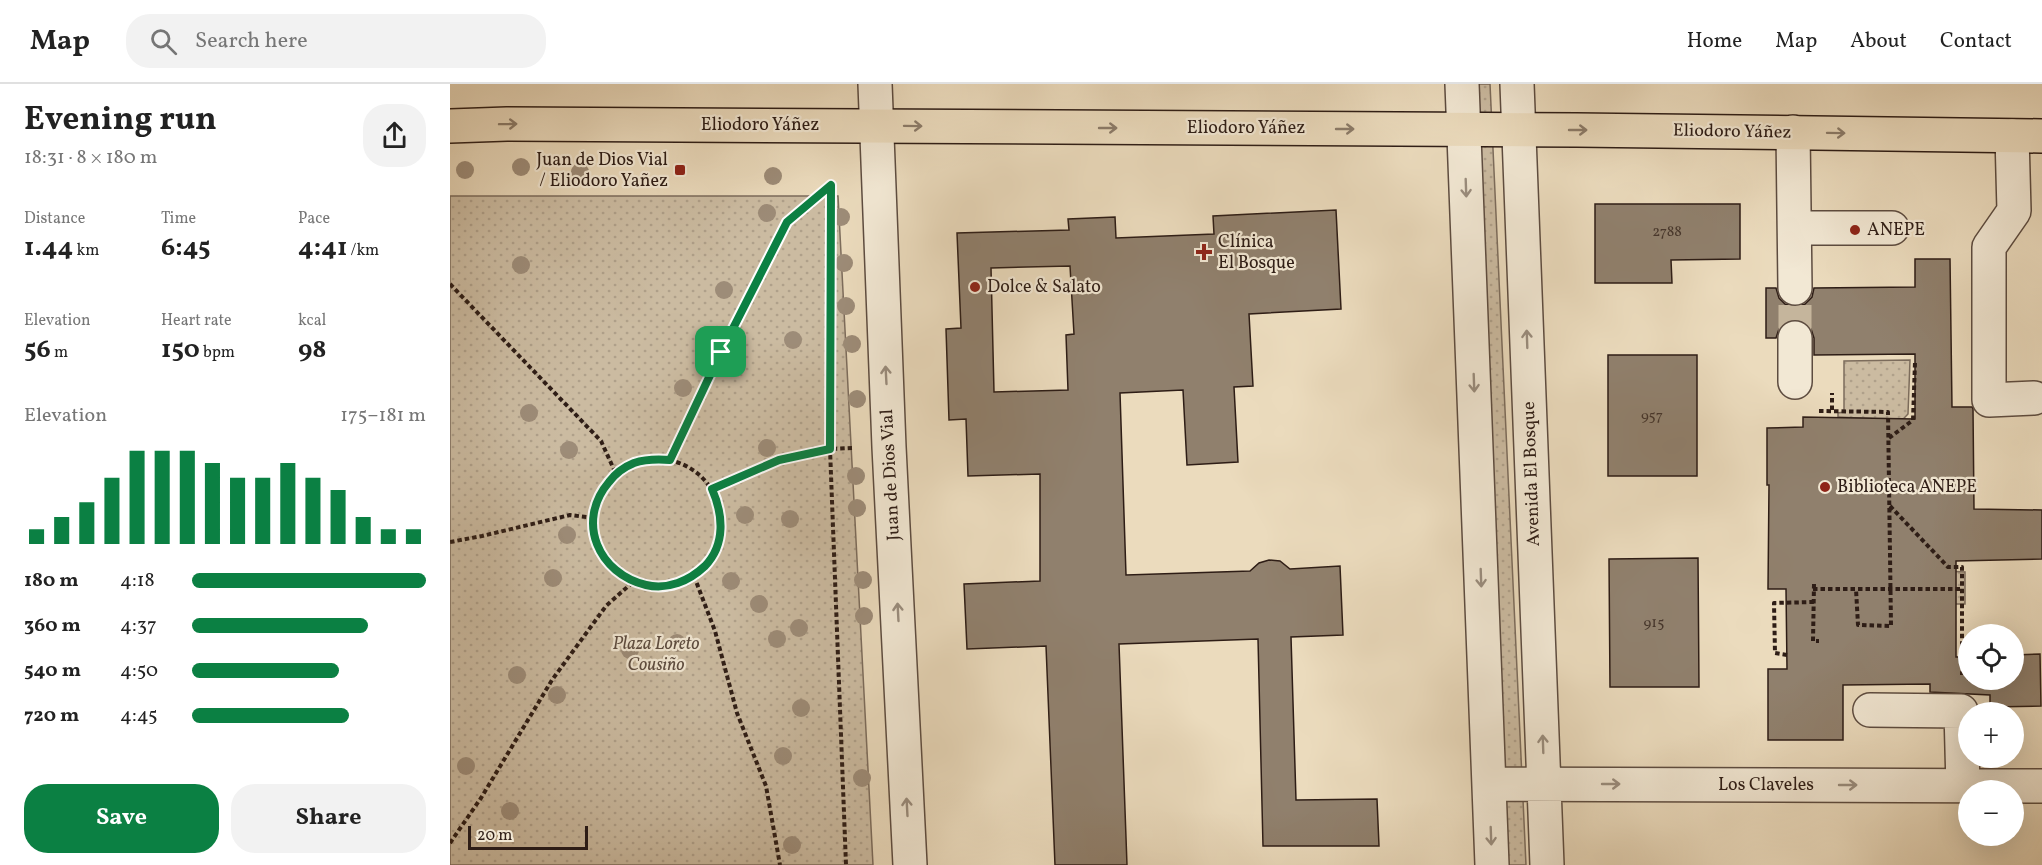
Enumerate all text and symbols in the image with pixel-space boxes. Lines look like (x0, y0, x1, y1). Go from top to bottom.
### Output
search box (126, 14, 546, 68)
text: Map (30, 22, 90, 61)
icon: search (147, 25, 180, 58)
text: Search here (195, 26, 308, 57)
text: Home (1687, 27, 1742, 56)
text: Map (1775, 27, 1817, 56)
text: About (1850, 27, 1907, 56)
text: Contact (1940, 27, 2012, 56)
text: Evening run (24, 98, 217, 144)
button: share (363, 104, 426, 167)
street label: Eliodoro Yáñez (701, 113, 819, 138)
street label: Eliodoro Yáñez (1187, 116, 1305, 141)
one-way arrow (498, 118, 518, 130)
street label: Eliodoro Yáñez (1673, 118, 1791, 146)
one-way arrow (903, 121, 923, 132)
one-way arrow (1098, 122, 1118, 134)
one-way arrow (1335, 123, 1355, 135)
one-way arrow (1567, 124, 1587, 136)
one-way arrow (1825, 127, 1845, 139)
text: 18:31 · 8 × 180 m (24, 144, 157, 172)
place label: Juan de Dios Vial / Eliodoro Yañez (536, 148, 668, 194)
marker: Juan de Dios Vial / Eliodoro Yañez (673, 163, 687, 177)
one-way arrow (1461, 178, 1472, 197)
text: Distance (24, 208, 85, 230)
text: Time (161, 208, 196, 230)
text: Pace (298, 208, 330, 230)
place label: ANEPE (1867, 218, 1925, 243)
house number: 2788 (1652, 222, 1682, 243)
marker: ANEPE (1848, 223, 1862, 237)
text: 1.44 (24, 230, 73, 266)
text: 6:45 (161, 230, 211, 266)
text: 4:41 (298, 230, 347, 266)
place label: Clínica El Bosque (1218, 230, 1295, 276)
text: km (73, 240, 99, 262)
text: /km (347, 240, 379, 262)
marker: Clínica El Bosque (1195, 243, 1213, 261)
place label: Dolce & Salato (987, 275, 1101, 300)
marker: Dolce & Salato (968, 280, 982, 294)
text: Elevation (24, 310, 91, 332)
text: Heart rate (161, 310, 232, 332)
text: kcal (298, 310, 326, 332)
pin (695, 326, 746, 377)
one-way arrow (1522, 329, 1533, 349)
text: 56 (24, 332, 51, 368)
text: 150 (161, 332, 200, 368)
text: 98 (298, 332, 327, 368)
icon: arrive (704, 335, 737, 368)
text: m (51, 342, 68, 364)
text: bpm (200, 342, 235, 364)
one-way arrow (880, 366, 892, 386)
one-way arrow (1468, 372, 1479, 392)
street label: Avenida El Bosque (1517, 401, 1547, 547)
text: Elevation (24, 402, 107, 430)
text: 175–181 m (340, 402, 426, 430)
house number: 957 (1641, 406, 1663, 427)
street label: Juan de Dios Vial (875, 409, 907, 541)
place label: Biblioteca ANEPE (1837, 475, 1977, 500)
marker: Biblioteca ANEPE (1818, 480, 1832, 494)
text: 180 m (24, 567, 79, 595)
text: 4:18 (120, 567, 155, 595)
one-way arrow (1476, 567, 1487, 587)
one-way arrow (892, 602, 903, 622)
text: 360 m (24, 612, 81, 640)
text: 4:37 (120, 612, 157, 640)
house number: 915 (1644, 613, 1664, 634)
map controls (1958, 624, 2024, 846)
button: locate (1958, 624, 2024, 690)
park label: Plaza Loreto Cousiño (613, 632, 699, 678)
text: 540 m (24, 657, 81, 685)
text: 4:50 (120, 657, 158, 685)
text: 720 m (24, 702, 79, 730)
text: 4:45 (120, 702, 158, 730)
button: + (1958, 702, 2024, 768)
one-way arrow (1537, 734, 1548, 754)
street label: Los Claveles (1718, 773, 1814, 798)
one-way arrow (1600, 778, 1620, 790)
one-way arrow (1837, 779, 1857, 791)
button: − (1958, 780, 2024, 846)
button: Save (24, 784, 219, 853)
button: Share (231, 784, 426, 853)
one-way arrow (902, 797, 913, 817)
scale bar (468, 823, 588, 850)
text: 20 m (477, 825, 512, 847)
one-way arrow (1486, 825, 1497, 845)

